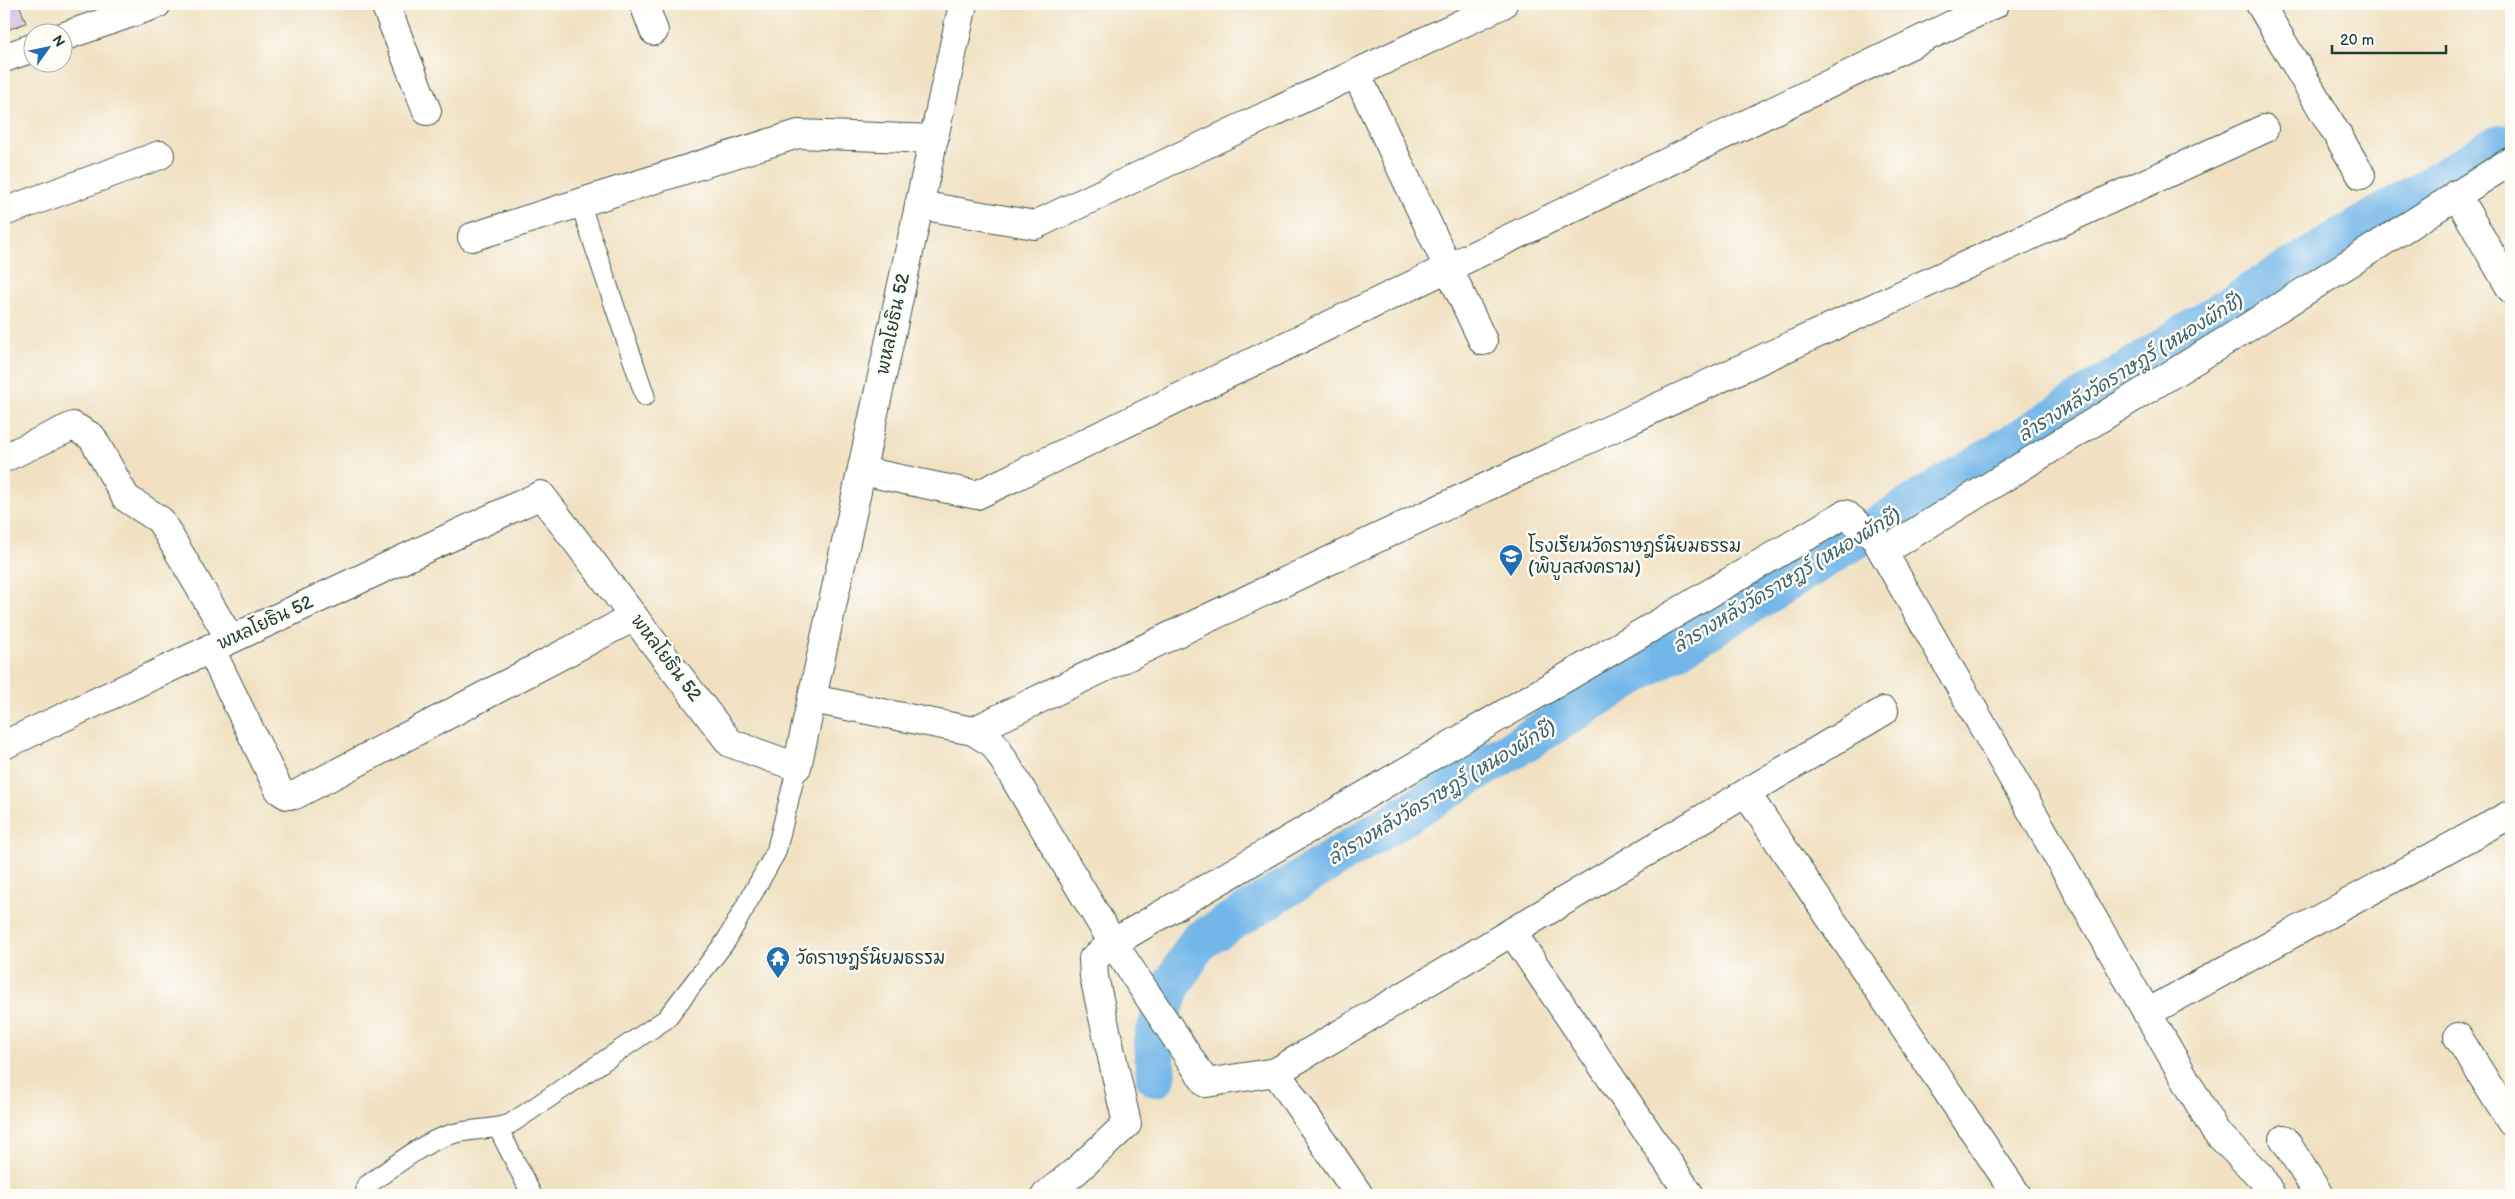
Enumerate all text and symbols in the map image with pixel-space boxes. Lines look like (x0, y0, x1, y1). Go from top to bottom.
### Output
north arrow (22, 22, 72, 72)
scale bar (2332, 22, 2446, 54)
text: 20 m (2340, 31, 2374, 50)
text: N (48, 32, 68, 50)
street label: พหลโยธิน 52 (869, 270, 914, 377)
water label: ลำรางหลังวัดราษฎร์ (หนองผักชี) (2013, 287, 2249, 448)
water label: ลำรางหลังวัดราษฎร์ (หนองผักชี) (1668, 502, 1906, 659)
place label: โรงเรียนวัดราษฎร์นิยมธรรม (พิบูลสงคราม) (1528, 533, 1741, 581)
school or university icon: โรงเรียนวัดราษฎร์นิยมธรรม (พิบูลสงคราม) (1498, 543, 1524, 577)
street label: พหลโยธิน 52 (212, 589, 317, 654)
street label: พหลโยธิน 52 (626, 609, 708, 706)
water label: ลำรางหลังวัดราษฎร์ (หนองผักชี) (1323, 714, 1561, 871)
temple icon: วัดราษฎร์นิยมธรรม (765, 945, 791, 979)
place label: วัดราษฎร์นิยมธรรม (796, 945, 945, 970)

